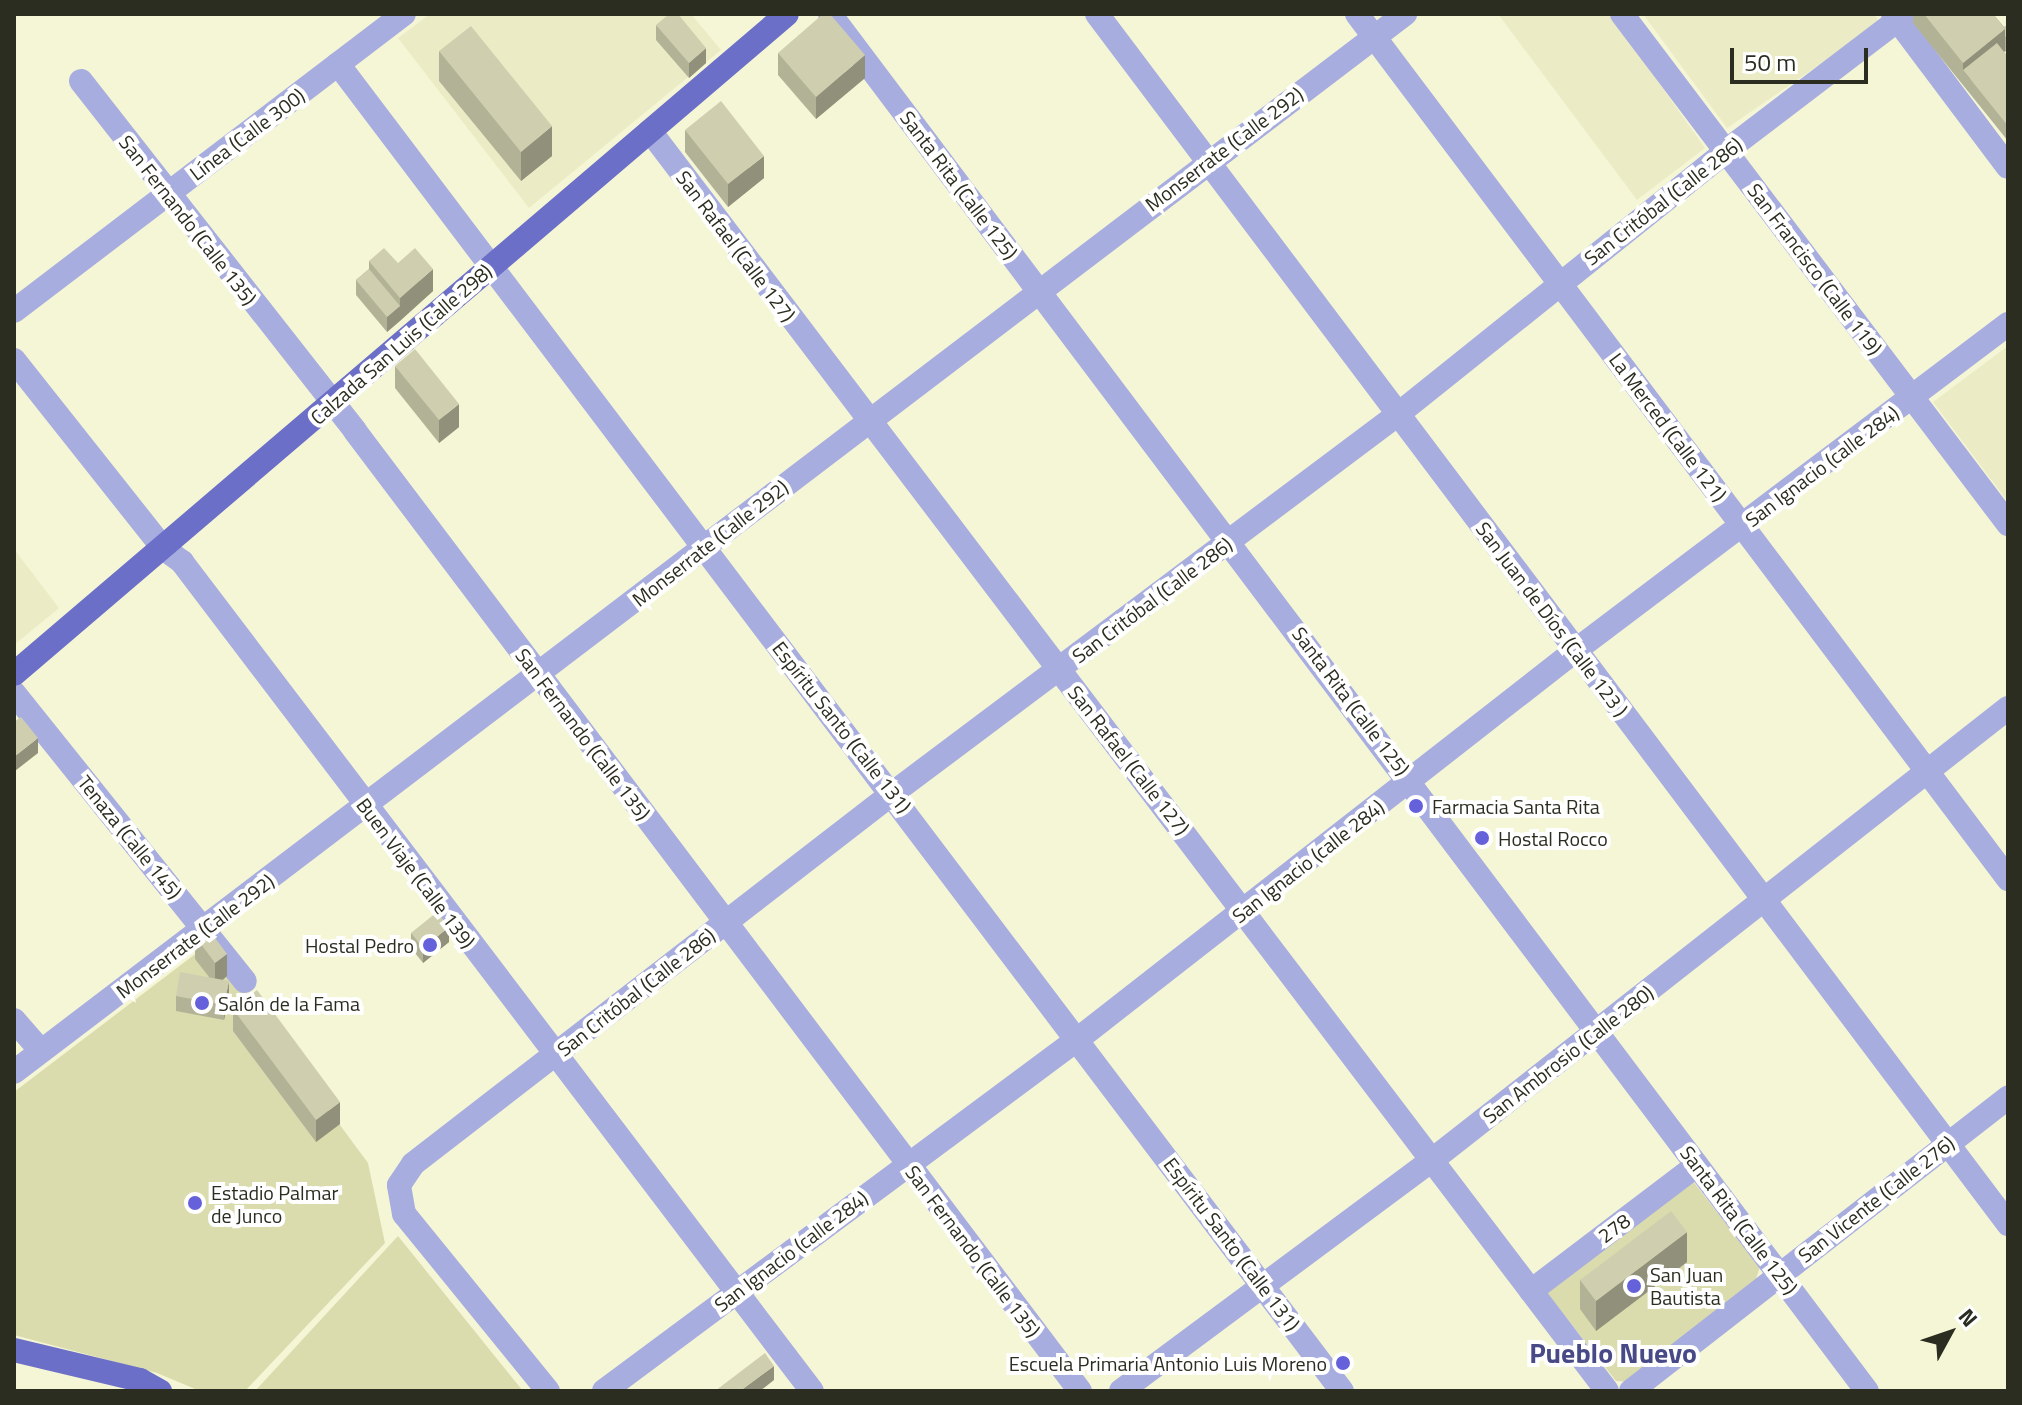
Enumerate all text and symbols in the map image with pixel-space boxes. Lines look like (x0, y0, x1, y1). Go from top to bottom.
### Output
scale bar (1734, 32, 1872, 82)
text: 50 m (1744, 44, 1796, 80)
street label: Monserrate (Calle 292) (1140, 82, 1308, 216)
street label: Línea (Calle 300) (185, 83, 309, 185)
street label: Santa Rita (Calle 125) (895, 106, 1023, 264)
street label: San Fernando (Calle 135) (114, 130, 262, 310)
street label: San Critóbal (Calle 286) (1579, 132, 1747, 270)
street label: San Rafael (Calle 127) (671, 166, 801, 326)
street label: San Francisco (Calle 119) (1743, 179, 1887, 359)
street label: Calzada San Luis (Calle 298) (305, 259, 497, 429)
street label: La Merced (Calle 121) (1604, 348, 1732, 506)
street label: San Ignacio (calle 284) (1740, 400, 1904, 532)
street label: Monserrate (Calle 292) (627, 475, 793, 611)
street label: San Juan de Díos (Calle 123 ) (1471, 517, 1633, 721)
street label: San Critóbal (Calle 286) (1067, 532, 1237, 668)
street label: Santa Rita (Calle 125) (1287, 622, 1415, 780)
street label: Espíritu Santo (Calle 131) (768, 637, 916, 817)
street label: San Fernando (Calle 135) (511, 643, 655, 825)
street label: San Rafael (Calle 127) (1063, 681, 1195, 839)
street label: Tenaza (Calle 145) (73, 771, 187, 903)
street label: Buen Viaje (Calle 139) (352, 793, 480, 953)
street label: San Ignacio (calle 284) (1227, 794, 1389, 928)
place label: Farmacia Santa Rita (1432, 794, 1600, 818)
marker: Farmacia Santa Rita (1407, 797, 1425, 815)
place label: Hostal Rocco (1498, 826, 1608, 850)
marker: Hostal Rocco (1473, 829, 1491, 847)
street label: Monserrate (Calle 292) (111, 869, 279, 1003)
street label: San Critóbal (Calle 286) (552, 923, 720, 1061)
place label: Hostal Pedro (305, 933, 414, 957)
marker: Hostal Pedro (421, 936, 439, 954)
street label: San Ambrosio (Calle 280) (1478, 980, 1658, 1128)
place label: Salón de la Fama (218, 991, 360, 1015)
marker: Salón de la Fama (193, 994, 211, 1012)
street label: San Vicente (Calle 276) (1793, 1131, 1959, 1267)
street label: Santa Rita (Calle 125) (1675, 1141, 1803, 1299)
street label: Espíritu Santo (Calle 131) (1159, 1153, 1305, 1335)
street label: San Fernando (Calle 135) (901, 1160, 1045, 1342)
place label: Estadio Palmar de Junco (211, 1180, 338, 1227)
street label: San Ignacio (calle 284) (709, 1185, 873, 1317)
marker: Estadio Palmar de Junco (186, 1194, 204, 1212)
street label: 278 (1593, 1208, 1635, 1248)
place label: San Juan Bautista (1650, 1262, 1723, 1309)
marker: San Juan Bautista (1625, 1277, 1643, 1295)
north arrow (1910, 1293, 1990, 1373)
text: N (1950, 1301, 1986, 1334)
district label: Pueblo Nuevo (1529, 1336, 1697, 1370)
place label: Escuela Primaria Antonio Luis Moreno (1009, 1351, 1327, 1375)
marker: Escuela Primaria Antonio Luis Moreno (1334, 1354, 1352, 1372)

